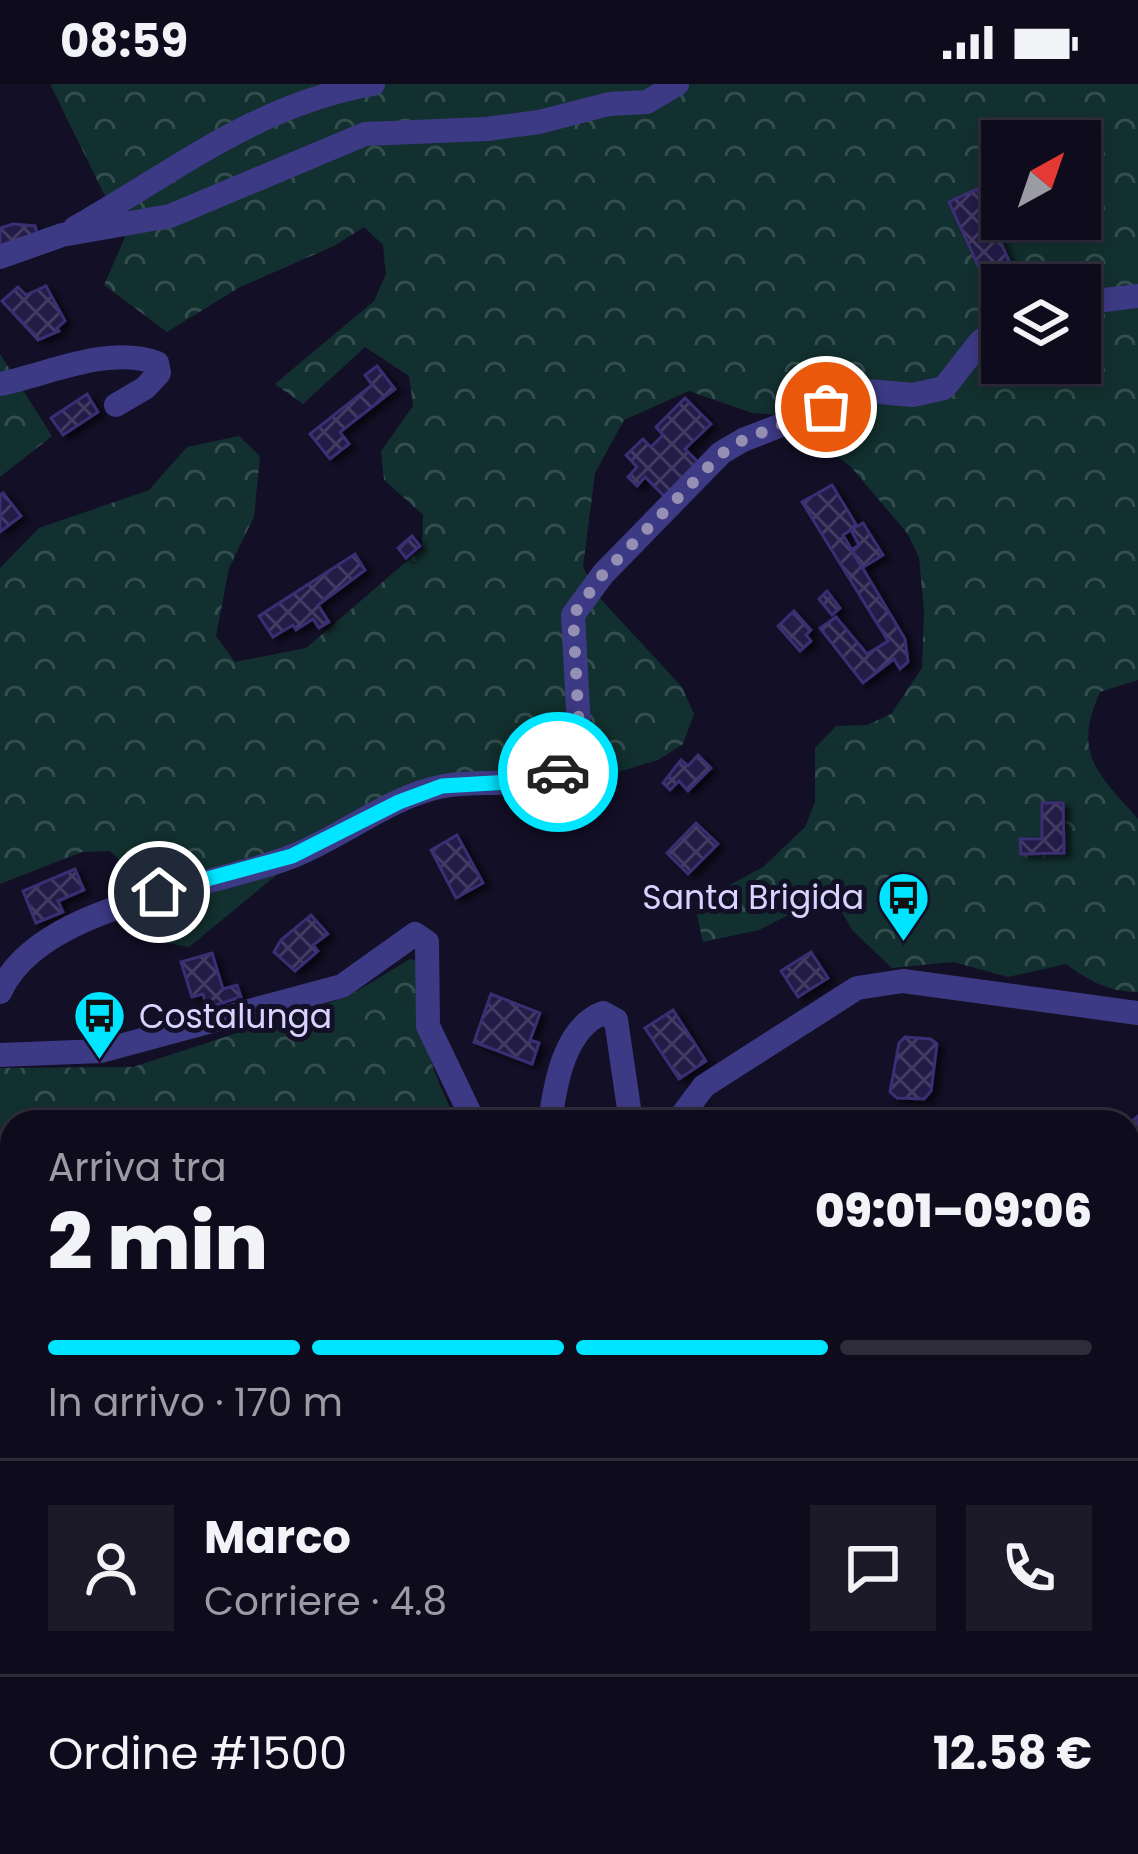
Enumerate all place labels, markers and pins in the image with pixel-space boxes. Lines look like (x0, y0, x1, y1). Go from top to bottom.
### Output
pin (775, 356, 877, 458)
pin (108, 841, 210, 943)
bus stop icon: Santa Brigida (875, 869, 931, 943)
place label: Santa Brigida (642, 874, 864, 921)
bus stop icon: Costalunga (72, 988, 128, 1062)
place label: Costalunga (139, 993, 332, 1040)

